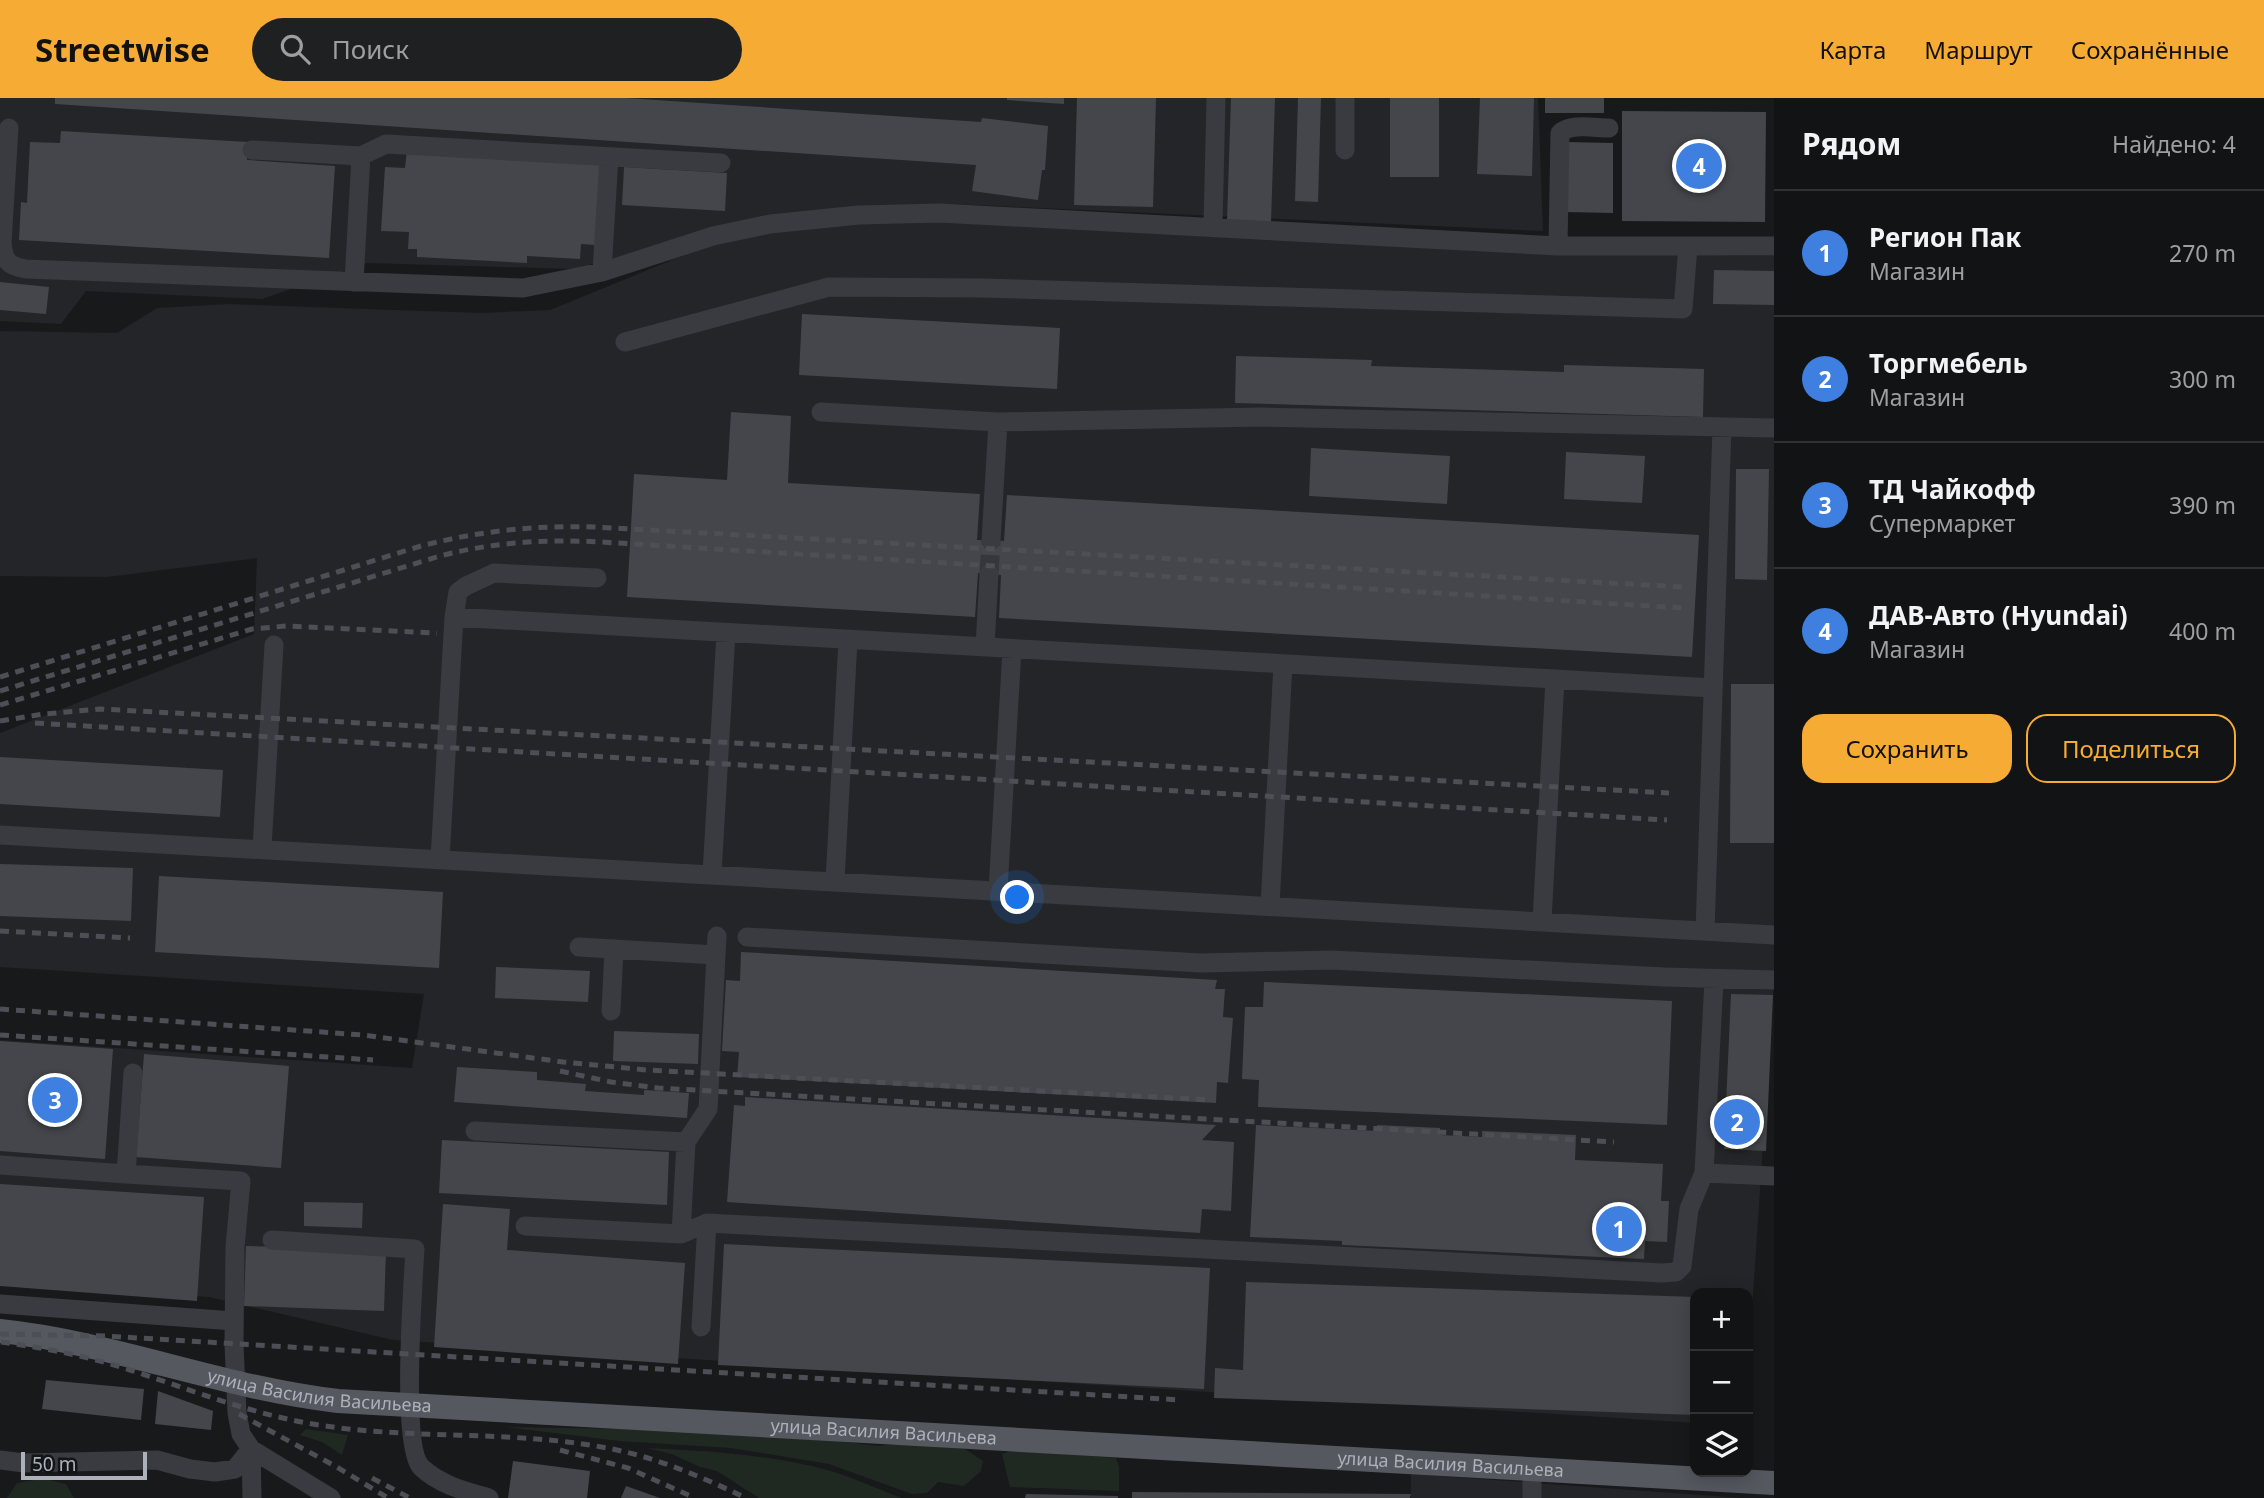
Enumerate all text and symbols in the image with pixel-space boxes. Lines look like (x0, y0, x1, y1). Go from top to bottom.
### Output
search box (252, 18, 742, 81)
text: Streetwise (35, 27, 210, 72)
icon: search (276, 30, 314, 68)
text: Поиск (332, 31, 409, 67)
text: Карта (1819, 33, 1886, 66)
text: Маршрут (1924, 33, 2033, 66)
text: Сохранённые (2071, 33, 2229, 66)
text: Рядом (1802, 123, 1901, 164)
text: Найдено: 4 (2112, 128, 2236, 160)
pin: 4 (1676, 140, 1722, 192)
text: Регион Пак (1869, 219, 2021, 255)
text: 1 (1818, 237, 1832, 269)
text: 270 m (2169, 237, 2236, 269)
text: Магазин (1869, 255, 1965, 287)
text: Торгмебель (1869, 345, 2028, 381)
text: 2 (1818, 363, 1832, 395)
text: 300 m (2169, 363, 2236, 395)
text: Магазин (1869, 381, 1965, 413)
text: ТД Чайкофф (1869, 471, 2036, 507)
text: 3 (1818, 489, 1832, 521)
text: 390 m (2169, 489, 2236, 521)
text: Супермаркет (1869, 507, 2015, 539)
text: ДАВ-Авто (Hyundai) (1869, 597, 2128, 633)
text: 4 (1818, 615, 1832, 647)
text: 400 m (2169, 615, 2236, 647)
text: Магазин (1869, 633, 1965, 665)
button: Сохранить (1802, 714, 2012, 783)
button: Поделиться (2026, 714, 2236, 783)
your location (1000, 880, 1034, 914)
pin: 3 (32, 1074, 78, 1126)
pin: 2 (1714, 1096, 1760, 1148)
pin: 1 (1596, 1203, 1642, 1255)
map controls (1690, 1288, 1753, 1477)
button: + (1690, 1288, 1753, 1351)
button: − (1690, 1351, 1753, 1414)
street label: улица Василия Васильева (205, 1363, 432, 1417)
street label: улица Василия Васильева (770, 1413, 998, 1450)
button: layers (1690, 1414, 1753, 1477)
street label: улица Василия Васильева (1337, 1445, 1565, 1482)
scale bar (21, 1449, 147, 1481)
text: 50 m (32, 1451, 76, 1477)

